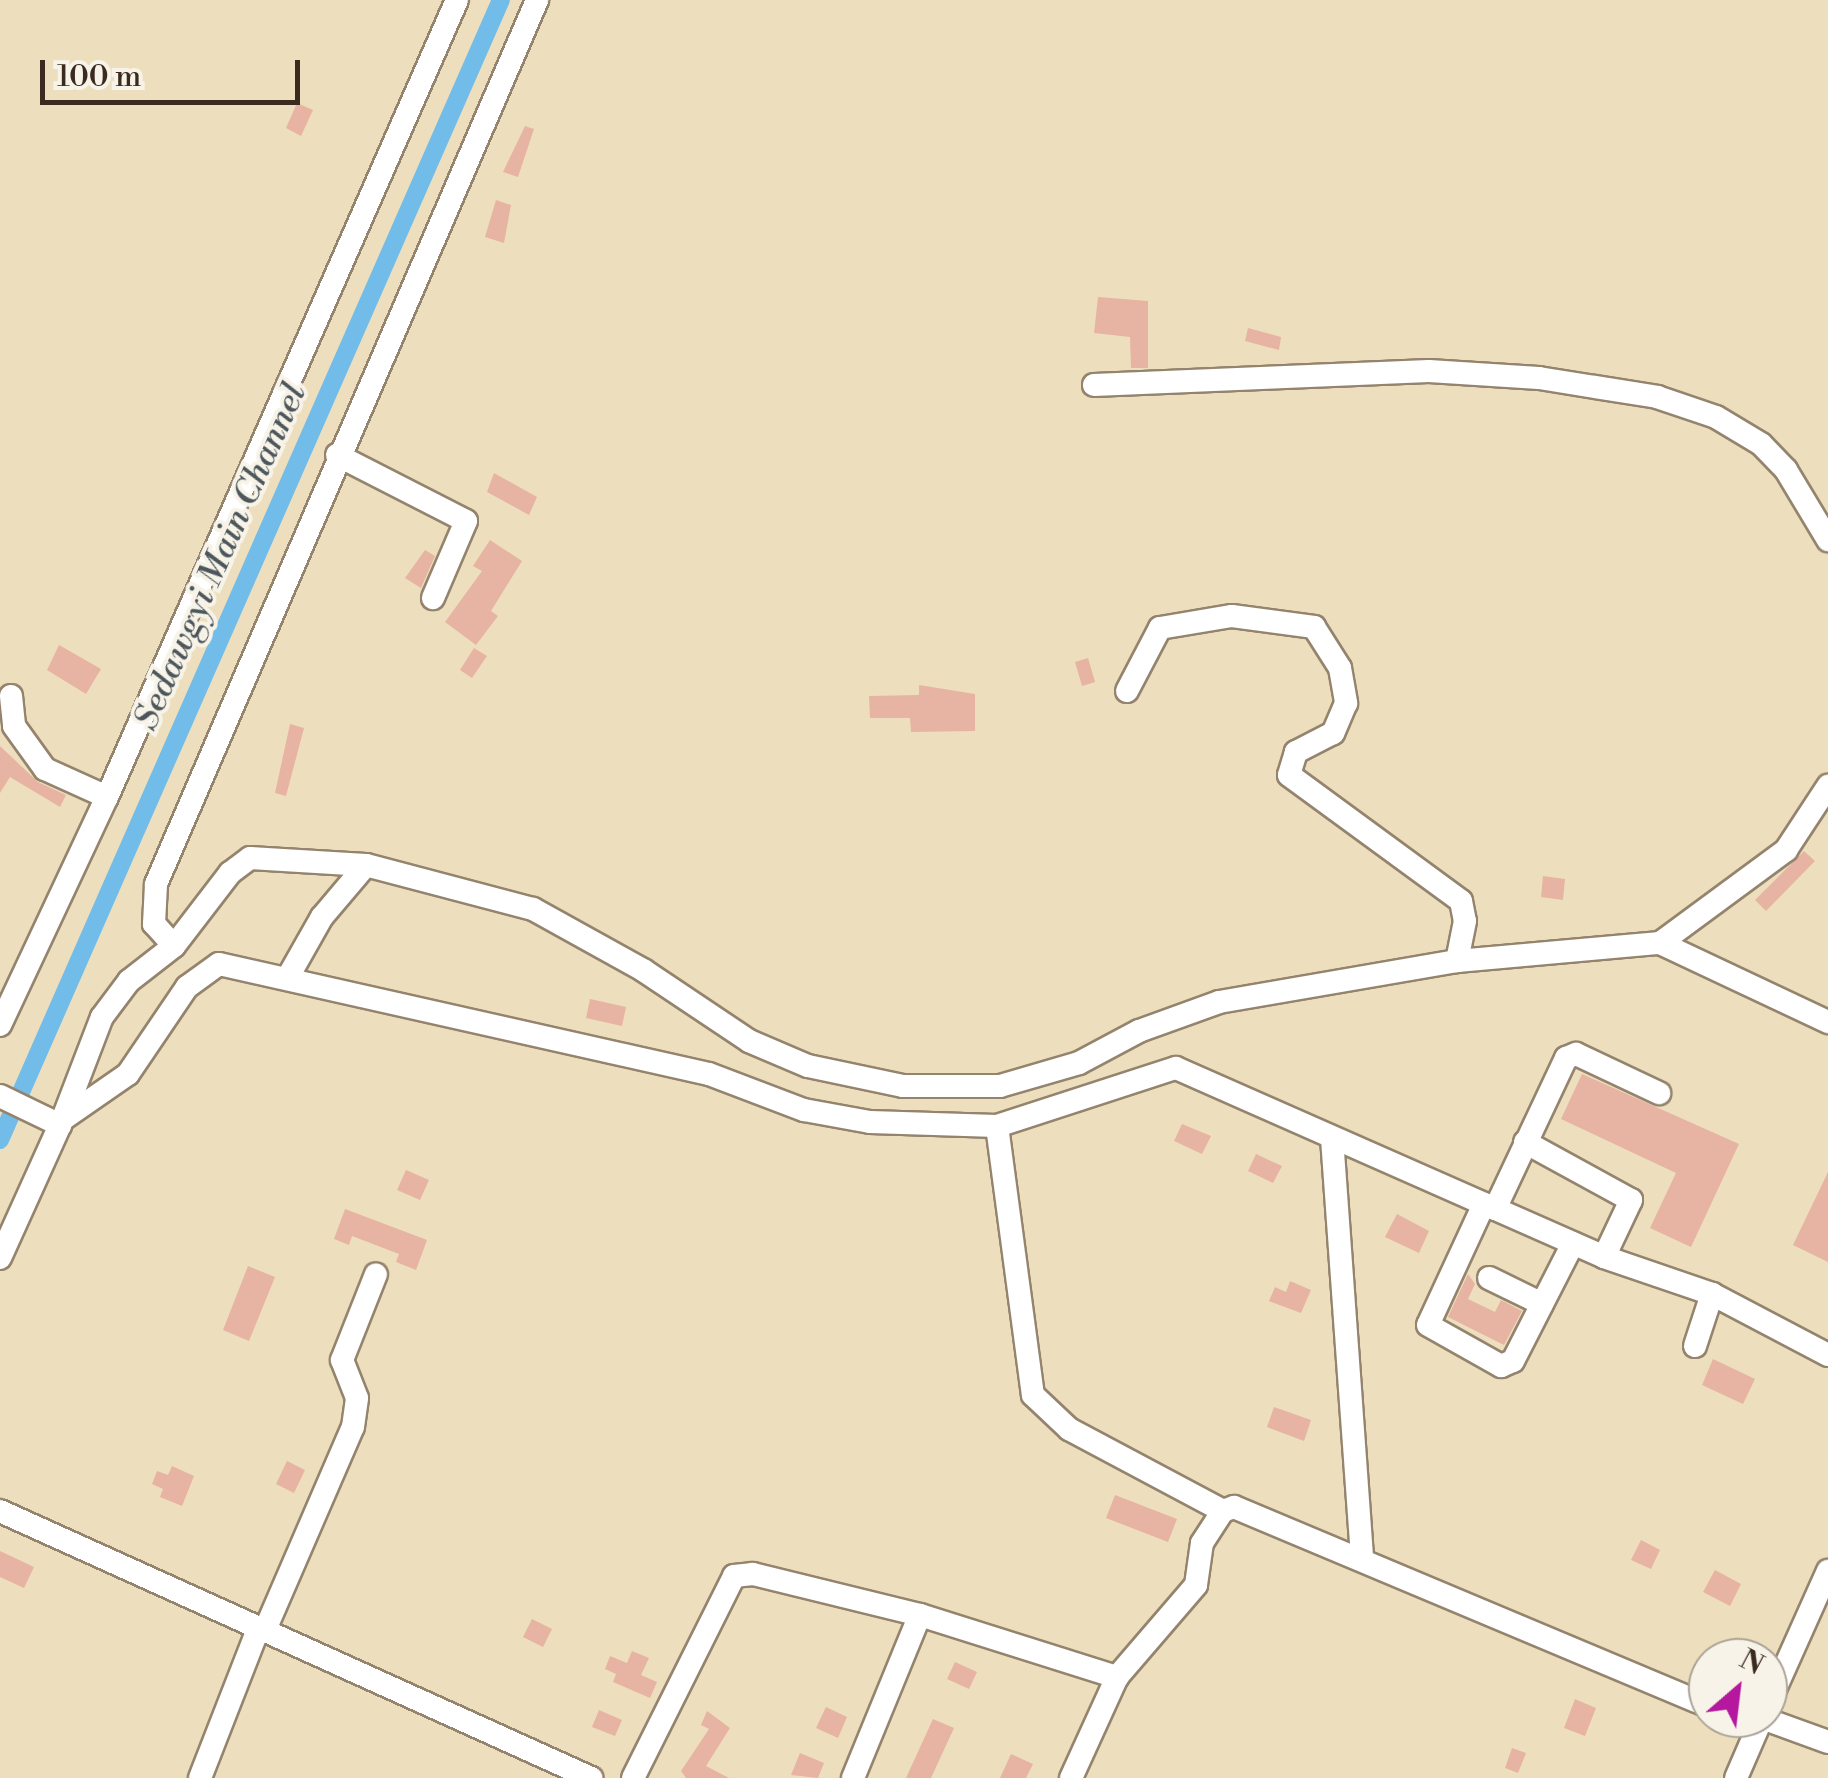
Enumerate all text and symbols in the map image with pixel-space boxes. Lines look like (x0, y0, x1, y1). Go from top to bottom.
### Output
scale bar (45, 40, 305, 102)
text: 100 m (57, 58, 141, 96)
water label: Sedawgyi Main Channel (126, 377, 316, 737)
north arrow (1688, 1638, 1788, 1738)
text: N (1733, 1642, 1769, 1683)

